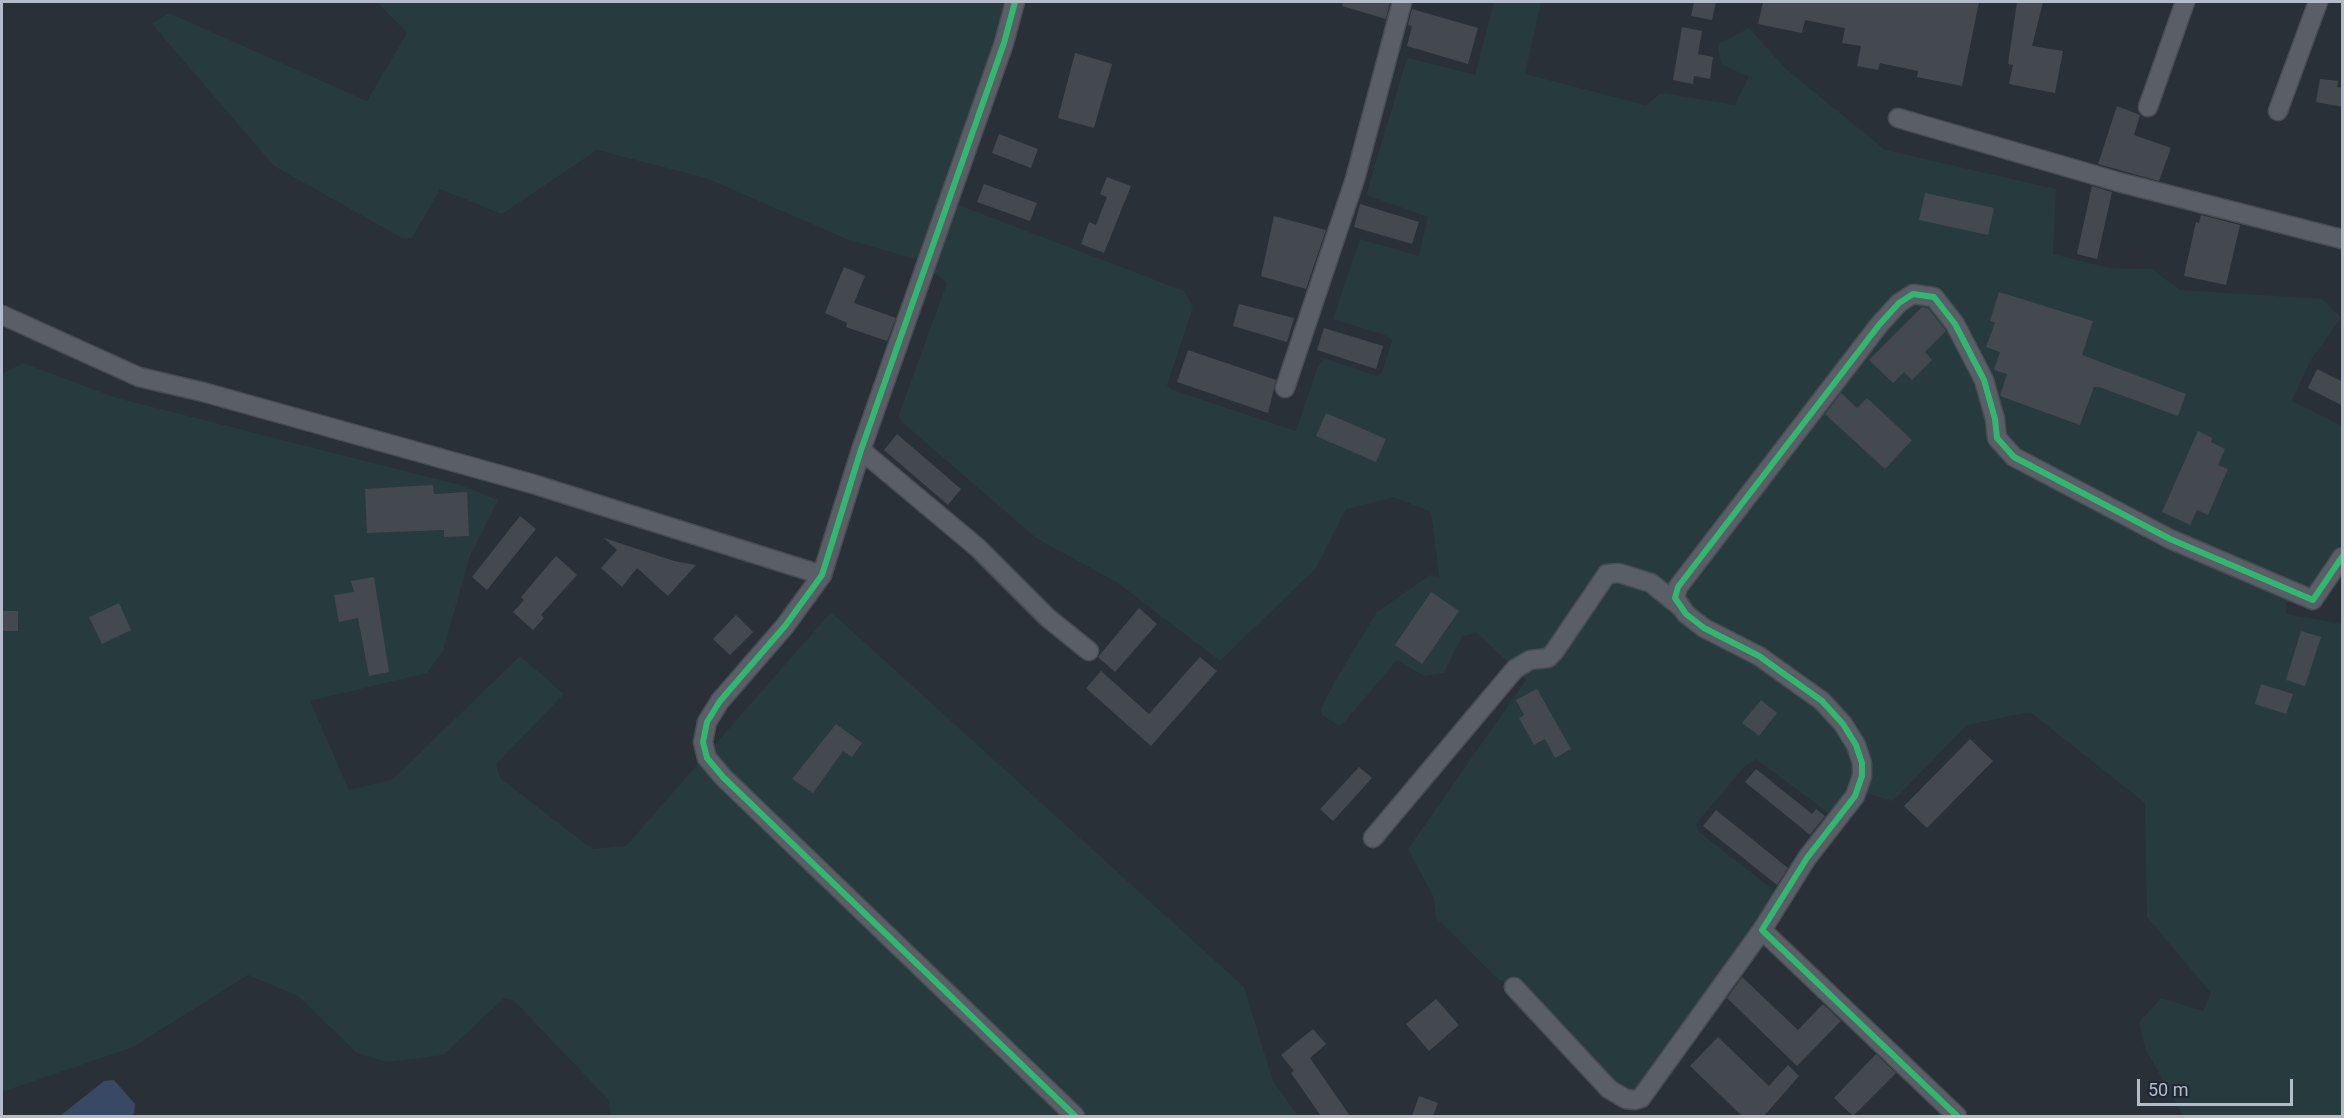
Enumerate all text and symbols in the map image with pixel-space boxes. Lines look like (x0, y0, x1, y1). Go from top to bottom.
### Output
scale bar (2140, 1067, 2296, 1105)
text: 50 m (2148, 1079, 2188, 1100)

